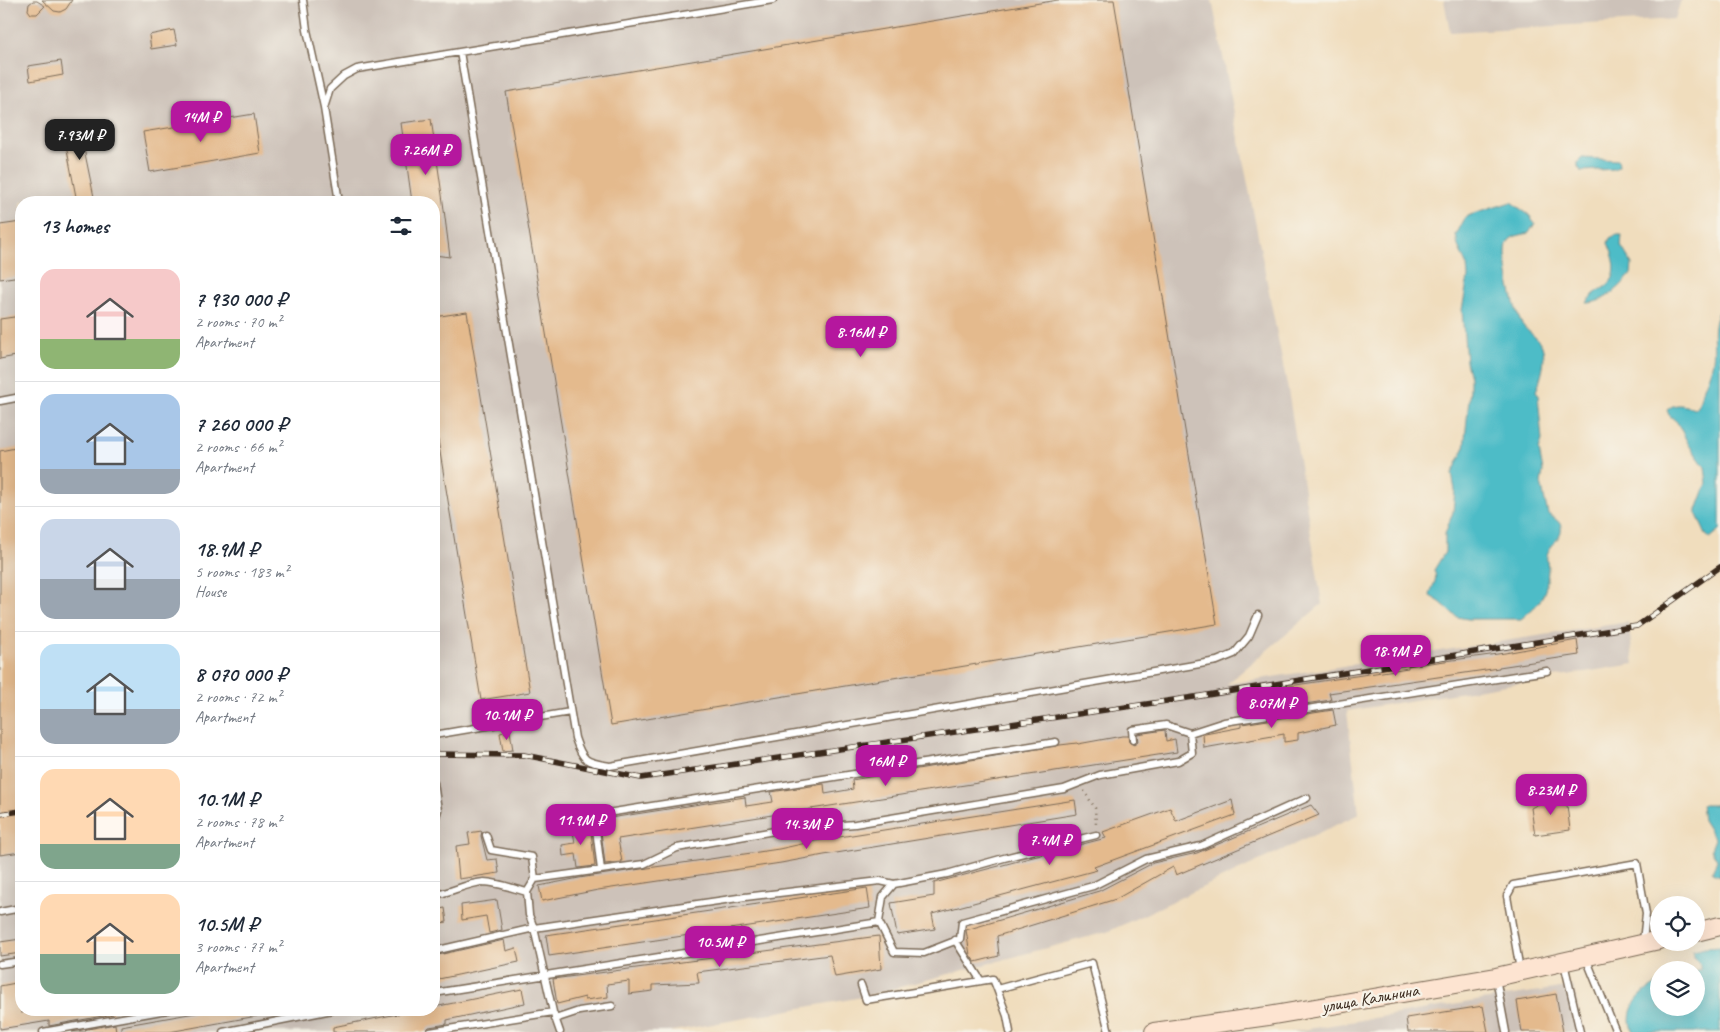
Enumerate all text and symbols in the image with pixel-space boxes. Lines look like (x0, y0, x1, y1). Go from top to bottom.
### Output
pin: 14M ₽ (166, 100, 236, 143)
text: 14M ₽ (182, 107, 220, 127)
pin: 7.93M ₽ (34, 119, 126, 161)
text: 7.93M ₽ (56, 125, 104, 145)
pin: 7.26M ₽ (380, 134, 472, 176)
text: 7.26M ₽ (402, 140, 450, 160)
icon: filters (387, 212, 415, 240)
text: 13 homes (40, 213, 109, 239)
text: 7 930 000 ₽ (195, 286, 287, 312)
icon: home (80, 289, 140, 349)
text: 2 rooms · 70 m² (195, 312, 281, 332)
pin: 8.16M ₽ (815, 316, 907, 358)
text: 8.16M ₽ (837, 322, 885, 342)
text: Apartment (195, 332, 254, 352)
text: 7 260 000 ₽ (195, 411, 288, 437)
icon: home (80, 414, 140, 474)
text: 2 rooms · 66 m² (195, 437, 281, 457)
text: Apartment (195, 457, 254, 477)
text: 18.9M ₽ (195, 536, 259, 562)
icon: home (80, 539, 140, 599)
text: 5 rooms · 183 m² (195, 562, 289, 582)
text: House (195, 582, 226, 602)
pin: 18.9M ₽ (1350, 634, 1442, 677)
text: 18.9M ₽ (1372, 641, 1420, 661)
text: 8 070 000 ₽ (195, 661, 287, 687)
icon: home (80, 664, 140, 724)
pin: 8.07M ₽ (1226, 686, 1318, 729)
text: 2 rooms · 72 m² (195, 687, 281, 707)
text: 8.07M ₽ (1248, 693, 1296, 713)
pin: 10.1M ₽ (461, 698, 553, 741)
text: 10.1M ₽ (483, 705, 531, 725)
text: Apartment (195, 707, 254, 727)
pin: 16M ₽ (851, 744, 921, 787)
text: 16M ₽ (867, 751, 905, 771)
pin: 8.23M ₽ (1505, 774, 1597, 816)
text: 8.23M ₽ (1527, 780, 1575, 800)
text: 10.1M ₽ (195, 786, 259, 812)
icon: home (80, 789, 140, 849)
pin: 11.9M ₽ (535, 804, 627, 846)
pin: 14.3M ₽ (761, 808, 853, 850)
text: 11.9M ₽ (557, 810, 605, 830)
text: 2 rooms · 78 m² (195, 812, 281, 832)
text: 14.3M ₽ (783, 814, 831, 834)
pin: 7.4M ₽ (1009, 824, 1091, 866)
text: 7.4M ₽ (1029, 830, 1071, 850)
text: Apartment (195, 832, 254, 852)
map controls (1650, 896, 1705, 1016)
button: locate (1650, 896, 1705, 951)
text: 10.5M ₽ (195, 911, 258, 937)
icon: home (80, 914, 140, 974)
pin: 10.5M ₽ (674, 926, 766, 968)
text: 10.5M ₽ (696, 932, 744, 952)
text: 3 rooms · 77 m² (195, 937, 281, 957)
text: Apartment (195, 957, 254, 977)
button: layers (1650, 961, 1705, 1016)
street label: улица Калинина (1319, 978, 1421, 1018)

